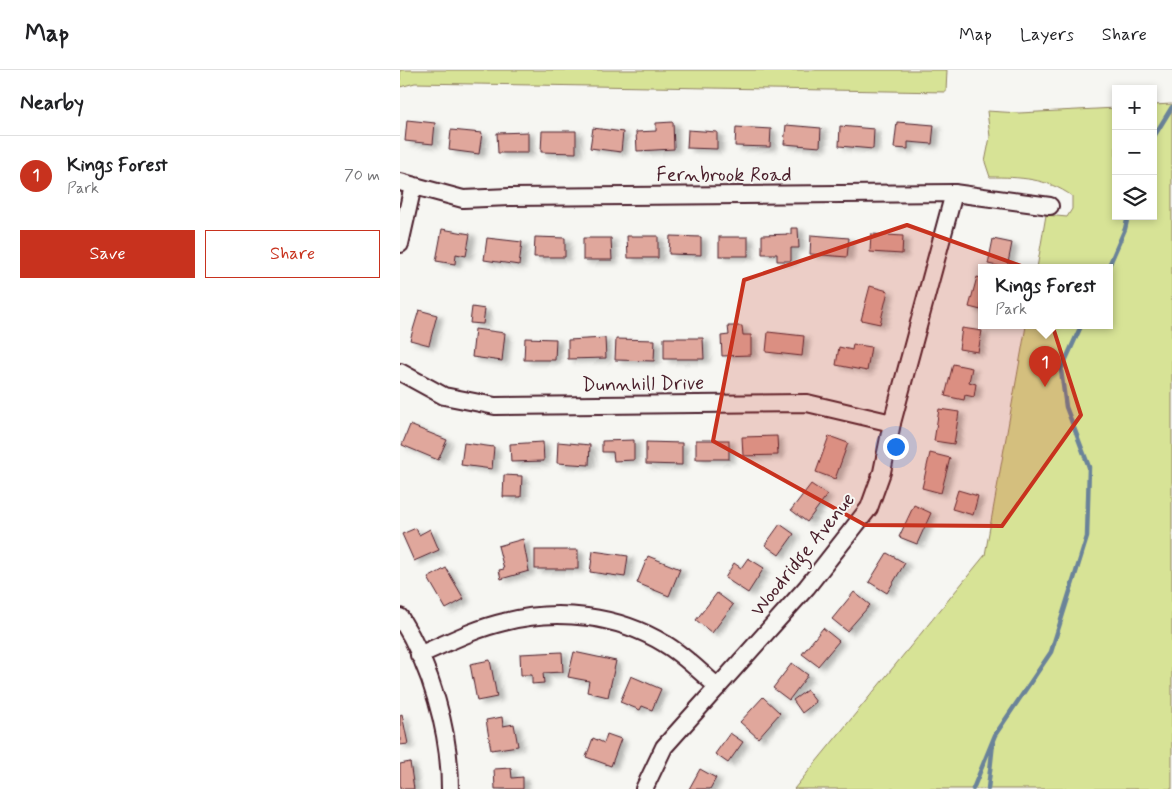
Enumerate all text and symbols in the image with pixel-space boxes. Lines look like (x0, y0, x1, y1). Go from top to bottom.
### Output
text: Map (25, 19, 69, 50)
text: Map (959, 23, 992, 47)
text: Layers (1020, 23, 1074, 47)
text: Share (1102, 23, 1147, 47)
map controls (1112, 85, 1157, 220)
button: + (1112, 85, 1157, 130)
text: Nearby (20, 89, 84, 117)
button: − (1112, 130, 1157, 175)
text: Kings Forest (67, 153, 168, 178)
street label: Fernbrook Road (656, 162, 792, 189)
text: 1 (32, 165, 40, 186)
text: 70 m (344, 165, 380, 186)
button: layers (1112, 175, 1157, 220)
text: Park (67, 178, 99, 199)
button: Save (20, 230, 195, 278)
button: Share (205, 230, 380, 278)
popup (978, 264, 1113, 329)
text: Kings Forest (995, 274, 1096, 299)
text: Park (995, 299, 1027, 320)
pin: 1 (1029, 346, 1061, 387)
street label: Dunnhill Drive (582, 370, 704, 399)
your location (883, 434, 909, 460)
street label: Woodridge Avenue (745, 487, 863, 624)

